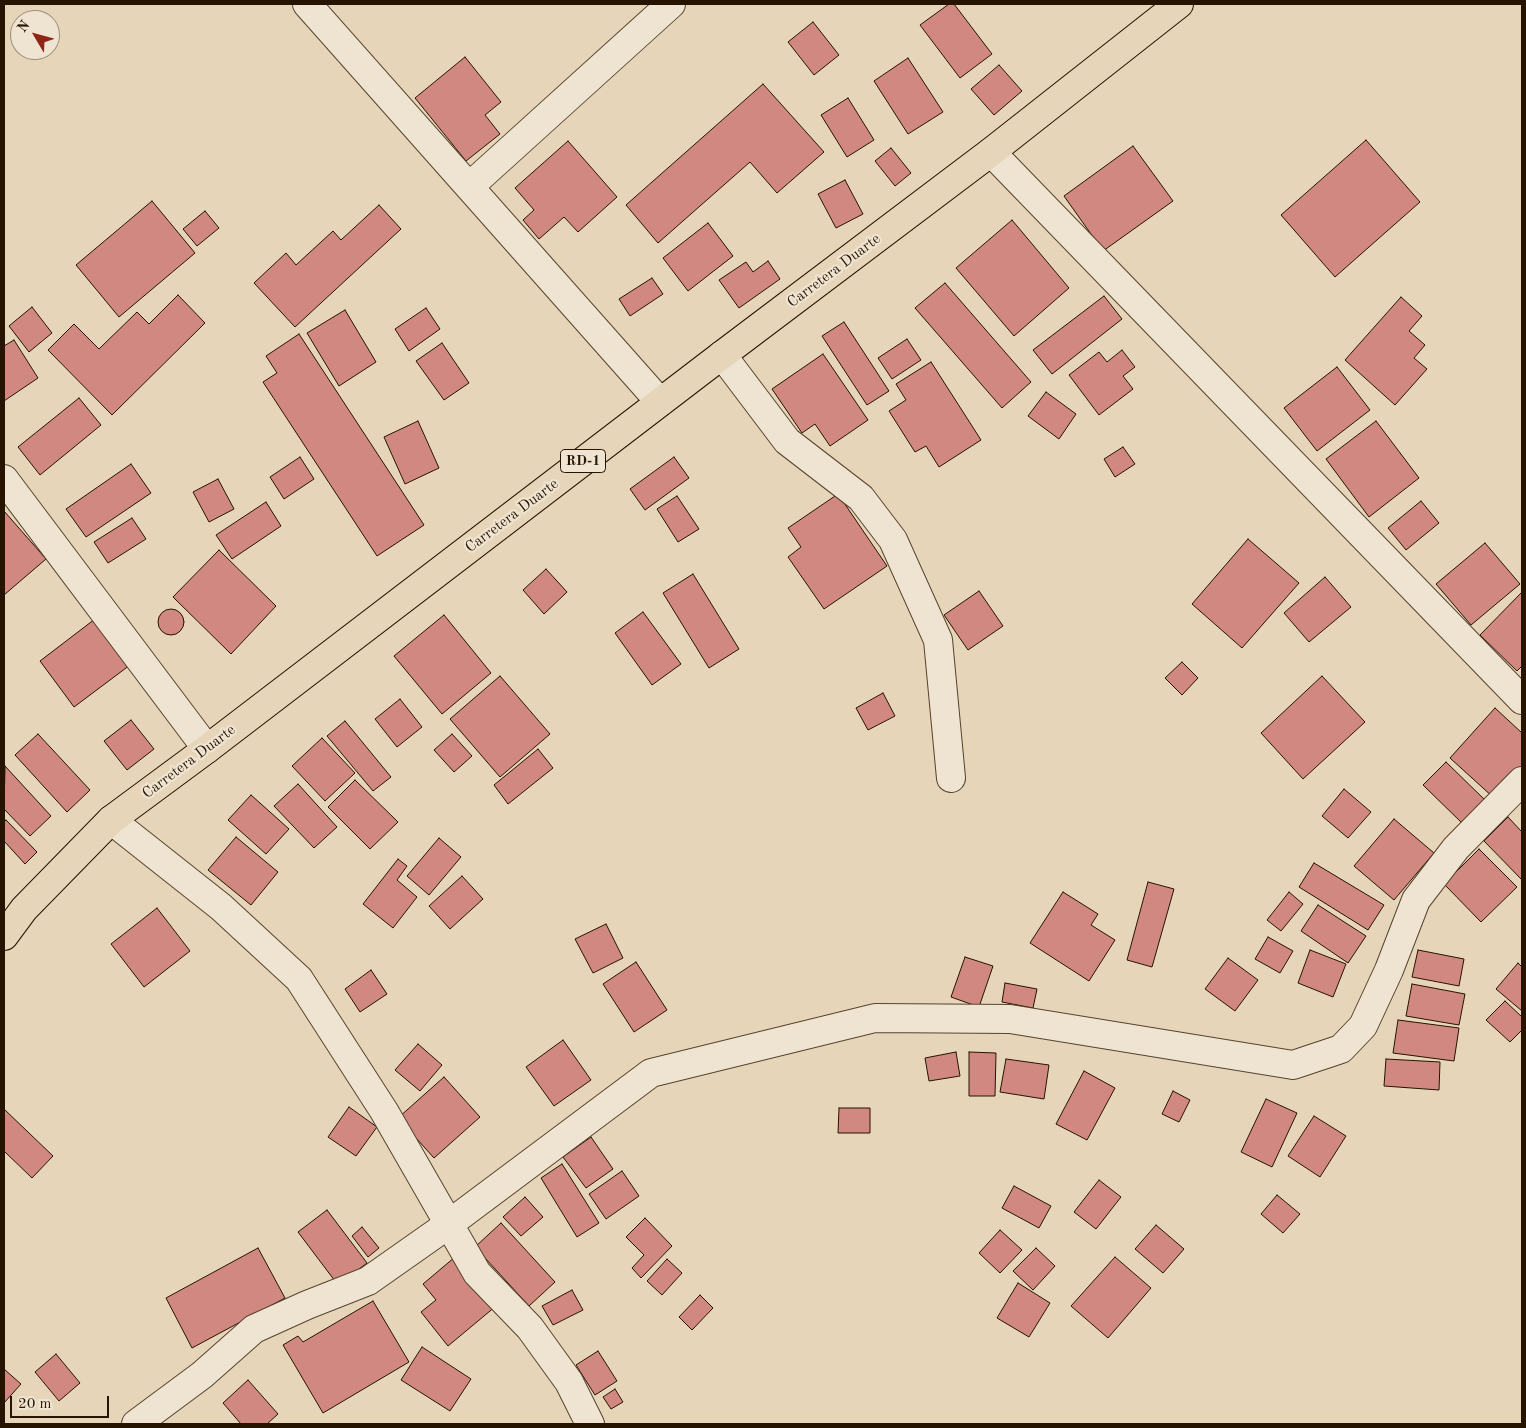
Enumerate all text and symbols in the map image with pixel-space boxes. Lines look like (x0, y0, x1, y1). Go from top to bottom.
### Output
north arrow (10, 10, 60, 60)
text: N (15, 18, 33, 35)
street label: Carretera Duarte (784, 230, 884, 312)
road number: RD-1 (560, 450, 606, 472)
street label: Carretera Duarte (462, 475, 562, 557)
street label: Carretera Duarte (139, 721, 239, 803)
scale bar (12, 1386, 111, 1418)
text: 20 m (18, 1397, 52, 1412)

